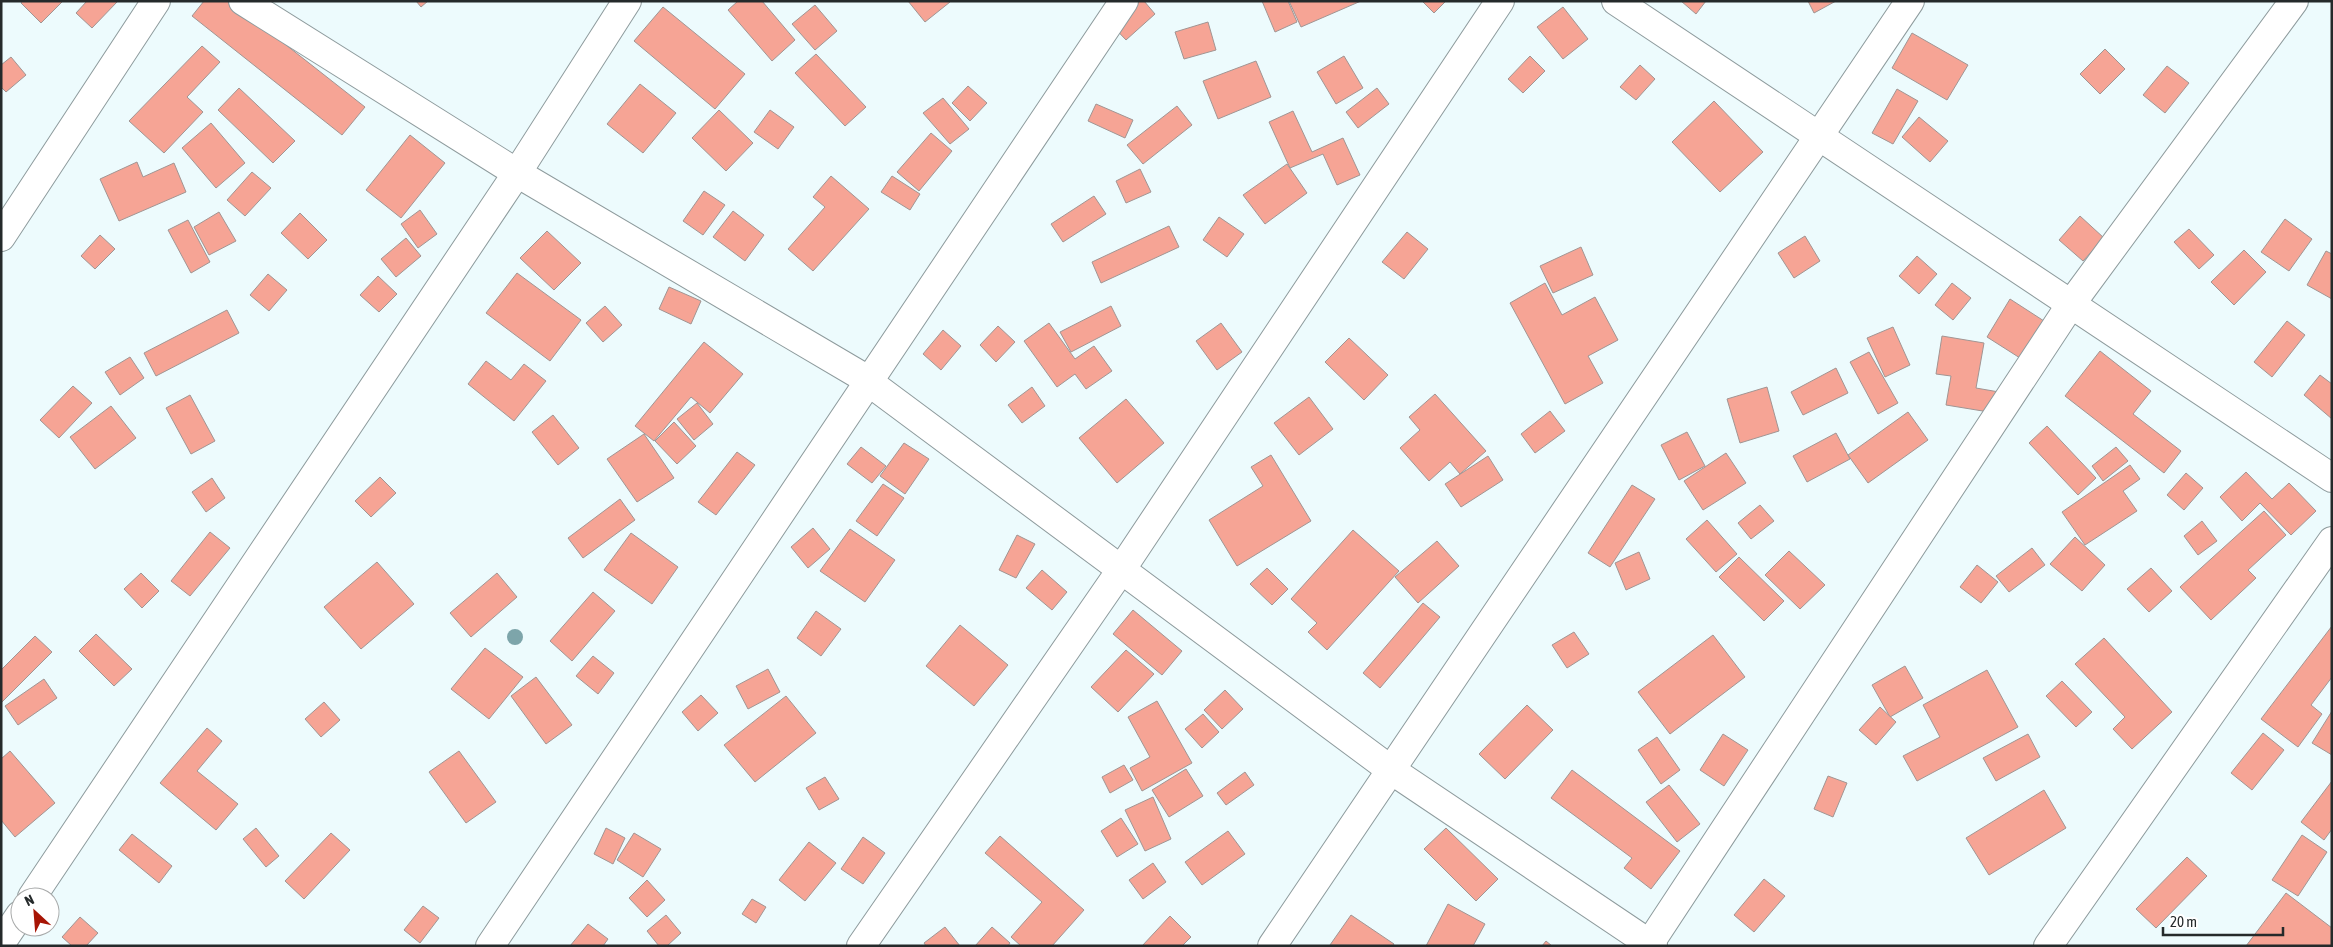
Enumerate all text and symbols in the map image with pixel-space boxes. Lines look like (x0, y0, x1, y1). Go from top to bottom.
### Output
north arrow (10, 887, 60, 937)
text: N (22, 891, 37, 909)
scale bar (2163, 904, 2283, 936)
text: 20 m (2170, 913, 2197, 930)

